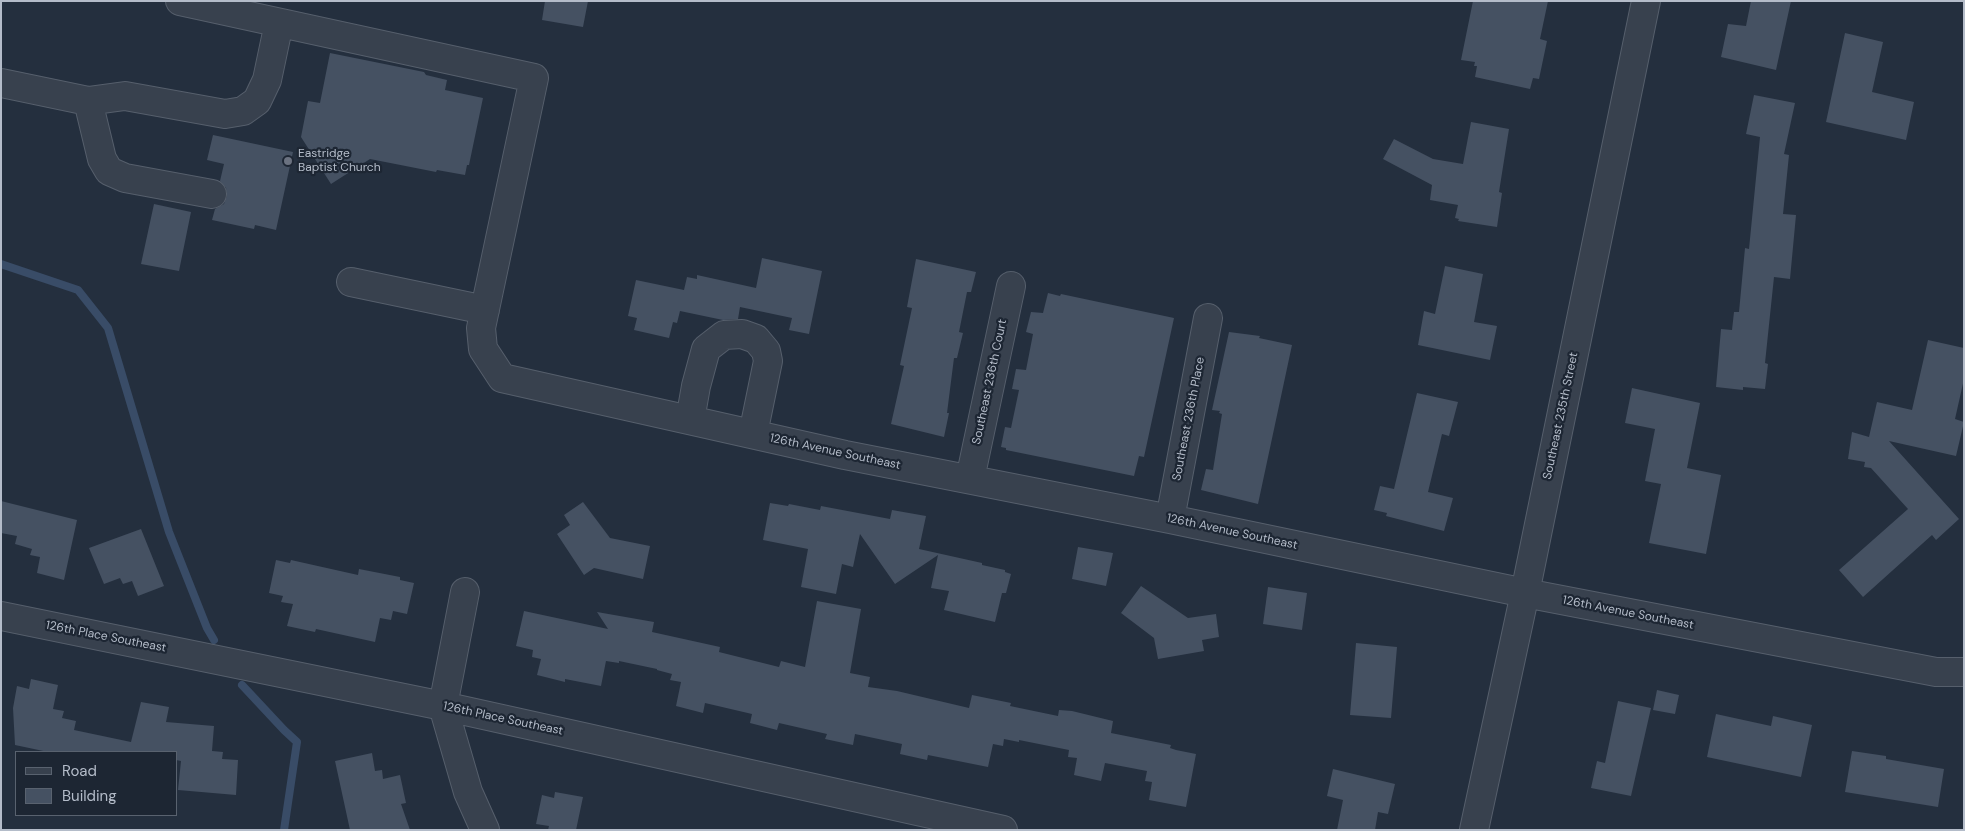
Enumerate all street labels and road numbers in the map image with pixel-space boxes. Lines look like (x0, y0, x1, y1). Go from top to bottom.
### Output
street label: Southeast 236th Court (970, 318, 1010, 446)
street label: Southeast 235th Street (1540, 351, 1582, 481)
street label: Southeast 236th Place (1170, 356, 1208, 482)
street label: 126th Avenue Southeast (768, 431, 902, 473)
street label: 126th Avenue Southeast (1165, 511, 1299, 553)
street label: 126th Avenue Southeast (1561, 593, 1695, 633)
street label: 126th Place Southeast (45, 618, 167, 656)
street label: 126th Place Southeast (442, 699, 564, 739)

